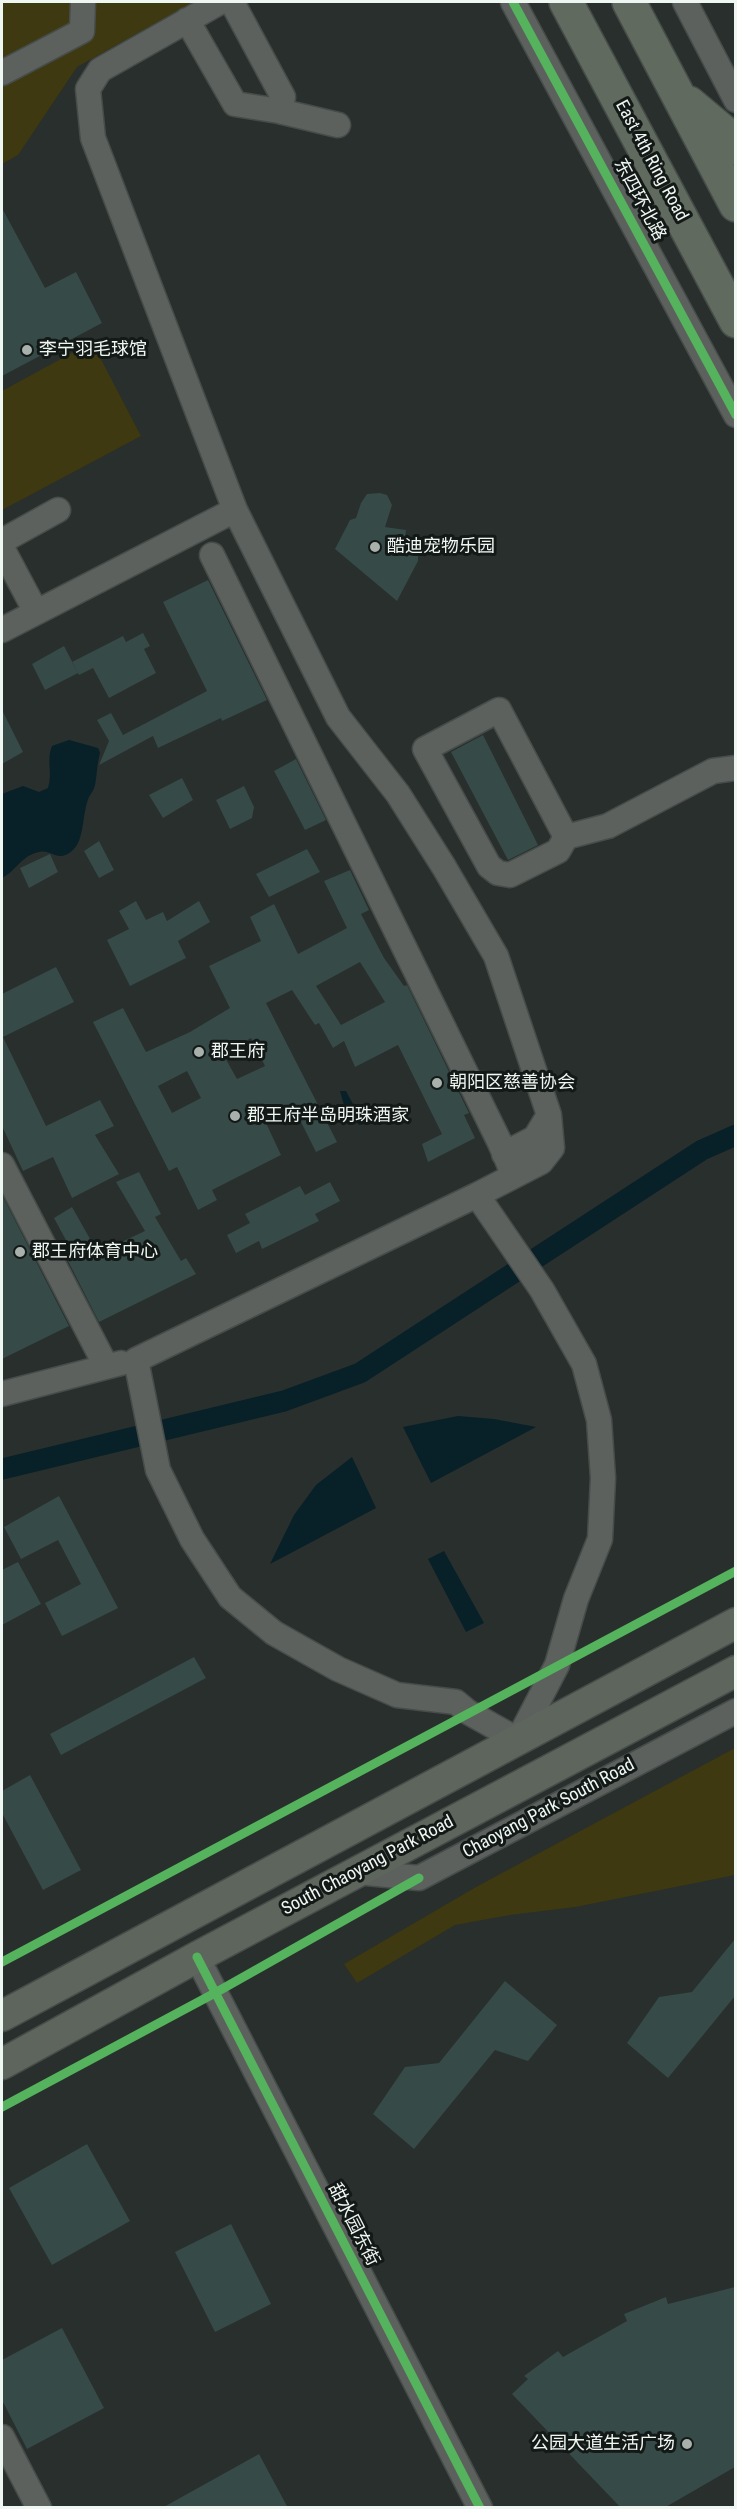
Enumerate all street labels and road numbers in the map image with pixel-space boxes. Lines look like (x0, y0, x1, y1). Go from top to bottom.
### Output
street label: East 4th Ring Road (610, 97, 692, 225)
street label: 东四环北路 (608, 155, 670, 245)
street label: Chaoyang Park South Road (459, 1754, 639, 1864)
street label: South Chaoyang Park Road (278, 1811, 458, 1921)
street label: 甜水园东街 (323, 2180, 383, 2270)

